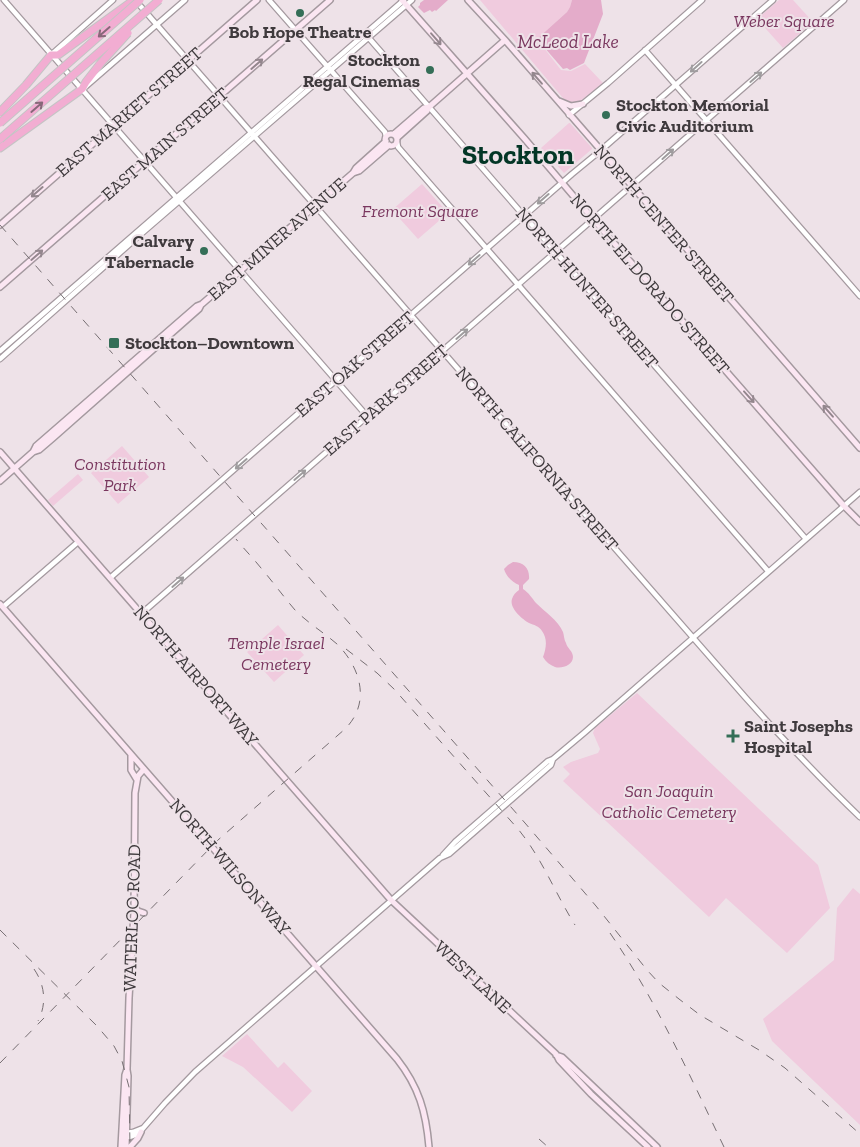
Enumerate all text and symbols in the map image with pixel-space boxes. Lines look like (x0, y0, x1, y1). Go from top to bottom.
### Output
marker: Bob Hope Theatre (294, 7, 306, 19)
park label: Weber Square (733, 10, 835, 32)
place label: Bob Hope Theatre (229, 21, 372, 43)
one-way arrow (97, 26, 110, 38)
water label: McLeod Lake (517, 30, 619, 53)
one-way arrow (431, 33, 442, 46)
street label: EAST MARKET STREET (51, 42, 207, 182)
place label: Stockton Regal Cinemas (303, 49, 420, 92)
one-way arrow (250, 59, 263, 70)
one-way arrow (690, 61, 703, 72)
marker: Stockton Regal Cinemas (424, 64, 436, 76)
one-way arrow (750, 71, 763, 82)
one-way arrow (532, 72, 543, 85)
street label: EAST MAIN STREET (97, 83, 233, 205)
place label: Stockton Memorial Civic Auditorium (616, 94, 769, 137)
one-way arrow (30, 101, 43, 113)
marker: Stockton Memorial Civic Auditorium (600, 109, 612, 121)
district label: Stockton (462, 138, 575, 171)
street label: NORTH CENTER STREET (589, 140, 739, 308)
one-way arrow (661, 148, 674, 160)
street label: EAST MINER AVENUE (203, 173, 351, 305)
one-way arrow (31, 187, 44, 198)
street label: NORTH EL DORADO STREET (566, 189, 734, 379)
one-way arrow (537, 194, 550, 205)
park label: Fremont Square (361, 200, 479, 222)
street label: NORTH HUNTER STREET (511, 203, 663, 373)
place label: Calvary Tabernacle (105, 230, 194, 273)
marker: Calvary Tabernacle (198, 245, 210, 257)
one-way arrow (30, 250, 43, 261)
one-way arrow (468, 254, 481, 266)
street label: EAST OAK STREET (291, 306, 419, 422)
one-way arrow (455, 328, 468, 339)
place label: Stockton–Downtown (125, 332, 295, 354)
marker: Stockton–Downtown (107, 336, 121, 350)
street label: EAST PARK STREET (319, 340, 453, 460)
street label: NORTH CALIFORNIA STREET (451, 362, 623, 556)
one-way arrow (743, 390, 754, 403)
one-way arrow (822, 405, 834, 418)
park label: Constitution Park (74, 453, 166, 496)
one-way arrow (234, 458, 247, 469)
one-way arrow (293, 469, 306, 480)
one-way arrow (171, 576, 184, 587)
street label: NORTH AIRPORT WAY (129, 601, 263, 751)
park label: Temple Israel Cemetery (227, 632, 325, 675)
place label: Saint Josephs Hospital (744, 715, 853, 758)
marker: Saint Josephs Hospital (726, 729, 740, 743)
park label: San Joaquin Catholic Cemetery (602, 780, 736, 823)
street label: NORTH WILSON WAY (165, 794, 295, 940)
street label: WATERLOO ROAD (118, 844, 146, 992)
street label: WEST LANE (430, 936, 516, 1018)

